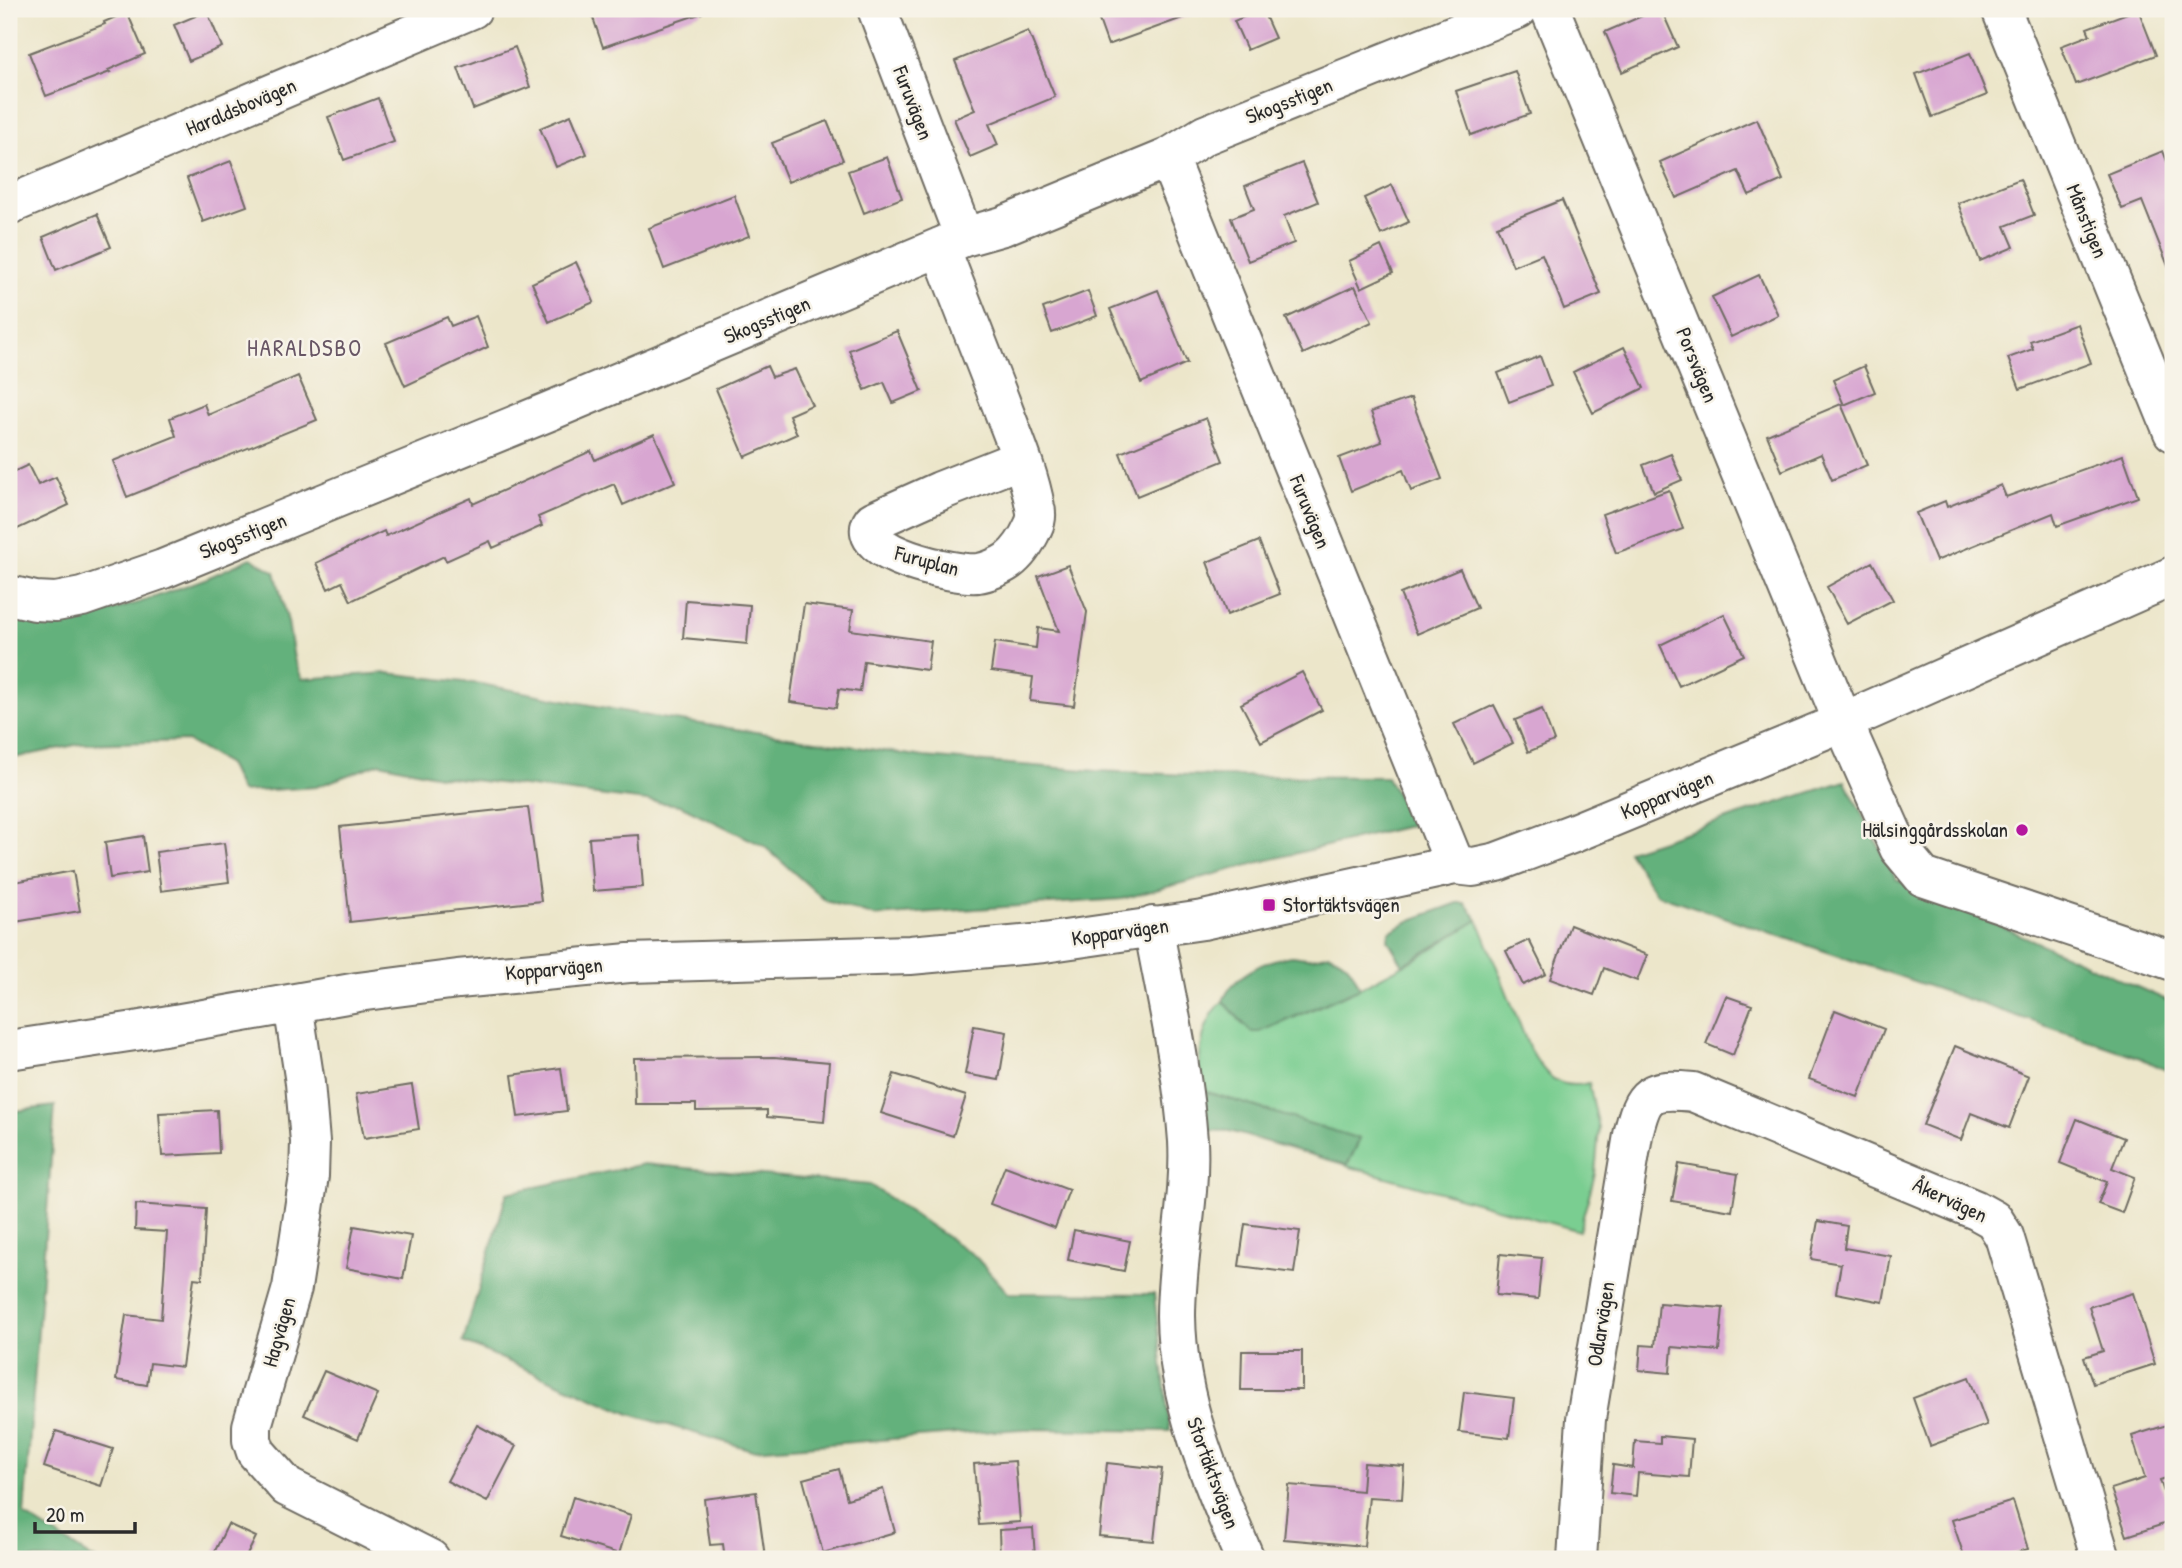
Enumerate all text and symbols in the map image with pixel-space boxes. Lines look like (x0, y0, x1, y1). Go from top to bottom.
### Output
street label: Furuvägen (886, 61, 941, 144)
street label: Haraldsbovägen (181, 70, 300, 143)
street label: Skogsstigen (1241, 70, 1337, 131)
street label: Månstigen (2060, 179, 2115, 262)
street label: Skogsstigen (719, 288, 815, 351)
street label: Porsvägen (1669, 323, 1726, 407)
district label: HARALDSBO (247, 332, 363, 363)
street label: Furuvägen (1282, 470, 1338, 553)
street label: Skogsstigen (195, 505, 291, 566)
street label: Furuplan (891, 538, 962, 583)
street label: Kopparvägen (1616, 763, 1717, 826)
place label: Hälsinggårdsskolan (1862, 815, 2008, 844)
marker: Hälsinggårdsskolan (2014, 822, 2030, 838)
place label: Stortäktsvägen (1283, 890, 1400, 919)
marker: Stortäktsvägen (1261, 897, 1277, 913)
street label: Kopparvägen (1070, 910, 1170, 953)
street label: Kopparvägen (504, 950, 604, 987)
street label: Åkervägen (1908, 1170, 1992, 1229)
street label: Odlarvägen (1579, 1279, 1622, 1368)
street label: Hagvägen (255, 1294, 302, 1370)
street label: Stortäktsvägen (1180, 1413, 1247, 1533)
scale bar (35, 1491, 135, 1535)
text: 20 m (46, 1500, 84, 1529)

